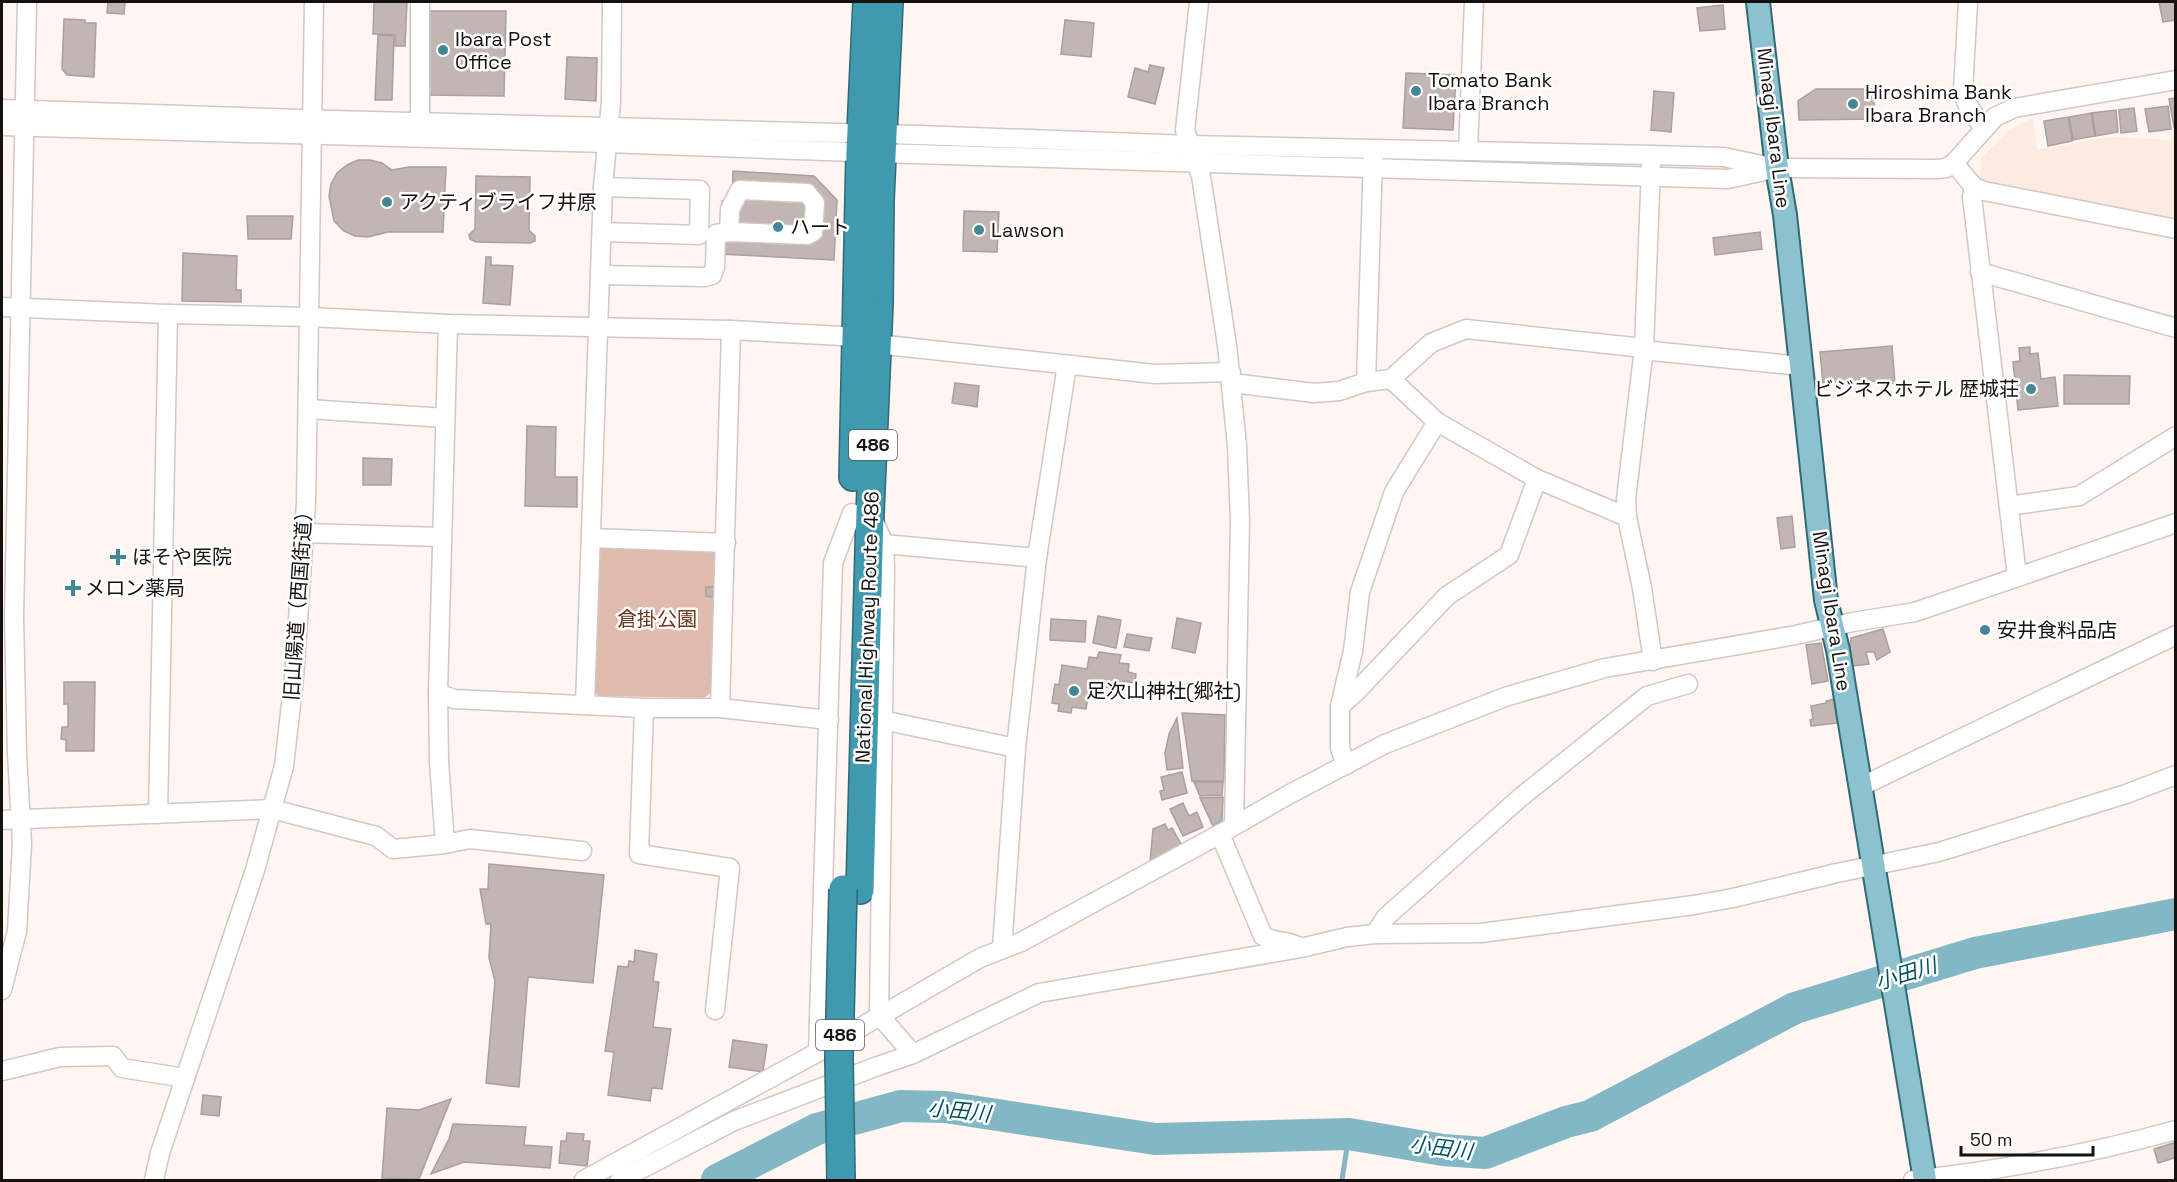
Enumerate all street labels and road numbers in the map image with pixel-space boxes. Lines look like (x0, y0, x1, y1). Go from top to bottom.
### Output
street label: Minagi Ibara Line (1751, 46, 1797, 210)
road number: 486 (849, 430, 897, 460)
street label: National Highway Route 486 (849, 491, 885, 763)
street label: 旧山陽道（西国街道） (278, 500, 318, 702)
street label: Minagi Ibara Line (1807, 529, 1857, 693)
road number: 486 (816, 1020, 864, 1050)

